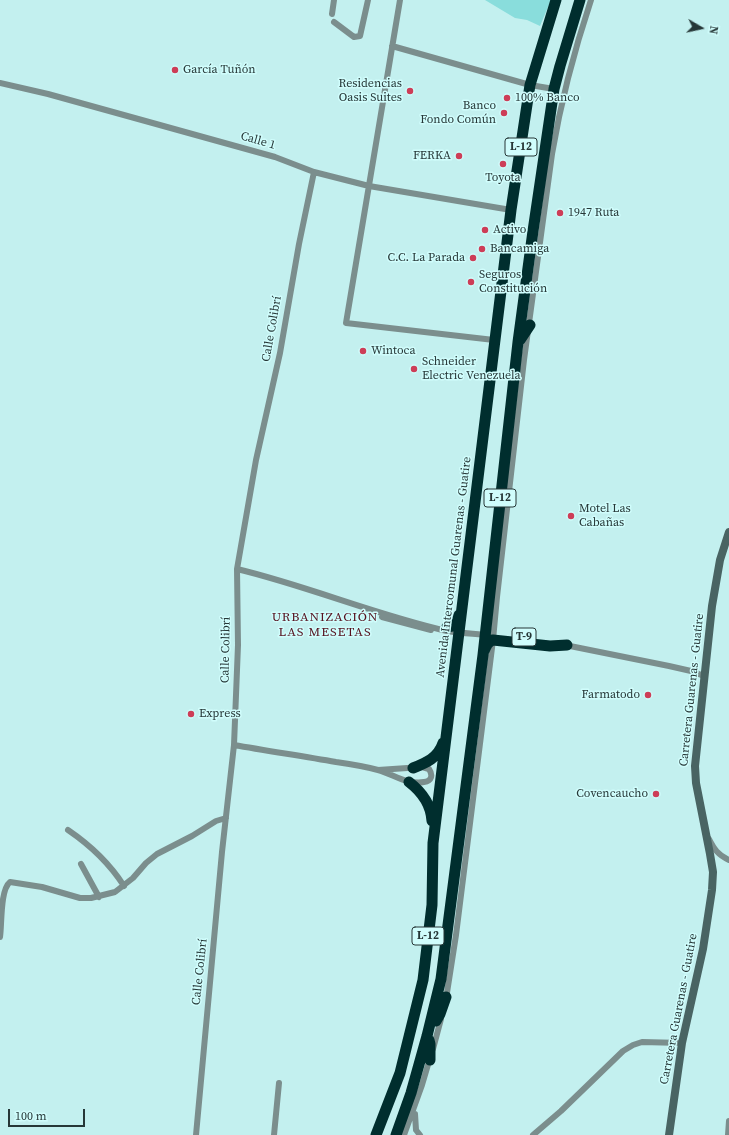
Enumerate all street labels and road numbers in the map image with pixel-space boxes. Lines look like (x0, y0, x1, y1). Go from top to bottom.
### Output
street label: Calle 1 (239, 129, 277, 153)
road number: L-12 (505, 138, 537, 156)
street label: Calle Colibrí (259, 295, 285, 363)
street label: Avenida Intercomunal Guarenas - Guatire (433, 456, 475, 678)
road number: L-12 (484, 489, 516, 507)
street label: Carretera Guarenas - Guatire (677, 613, 707, 767)
street label: Calle Colibrí (218, 617, 234, 683)
road number: T-9 (512, 628, 536, 646)
road number: L-12 (412, 927, 444, 945)
street label: Carretera Guarenas - Guatire (657, 932, 701, 1086)
street label: Calle Colibrí (189, 938, 211, 1006)

